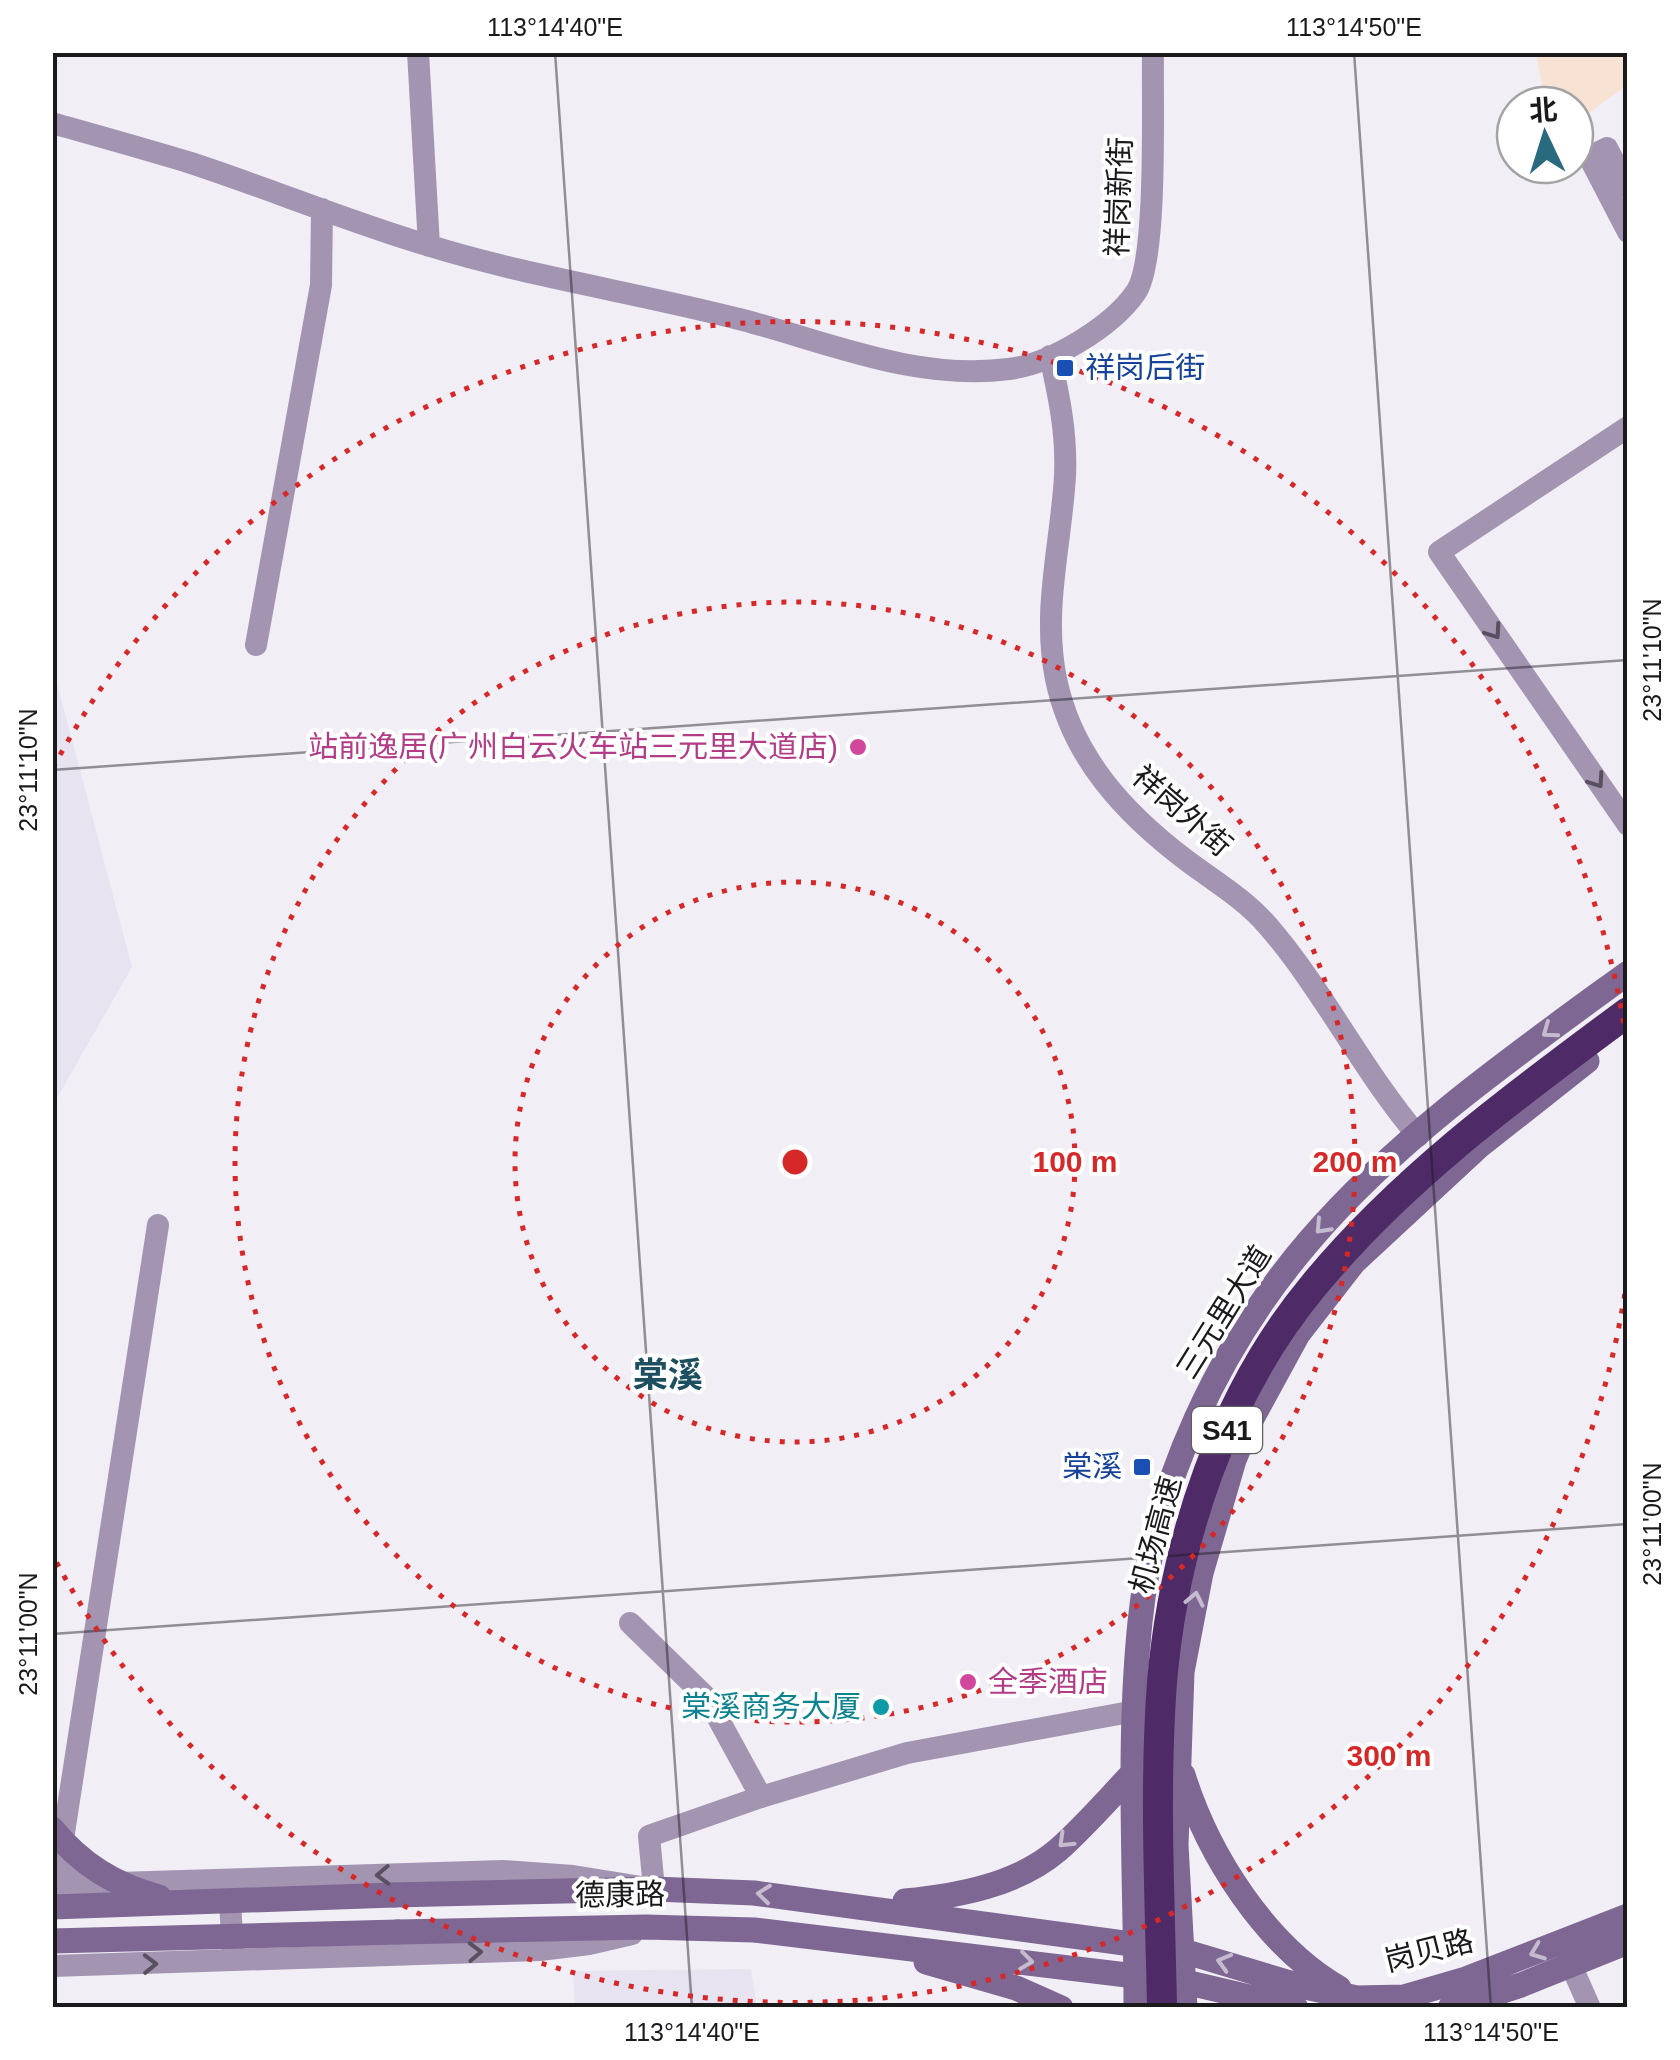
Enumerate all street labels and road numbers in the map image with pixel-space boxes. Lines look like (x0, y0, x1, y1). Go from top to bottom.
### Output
street label: 祥岗新街 (1100, 136, 1137, 258)
street label: 祥岗外街 (1126, 759, 1238, 862)
street label: 三元里大道 (1170, 1239, 1277, 1384)
road number: S41 (1192, 1407, 1262, 1453)
street label: 机场高速 (1124, 1473, 1187, 1597)
street label: 德康路 (575, 1877, 665, 1912)
street label: 岗贝路 (1381, 1924, 1477, 1977)

